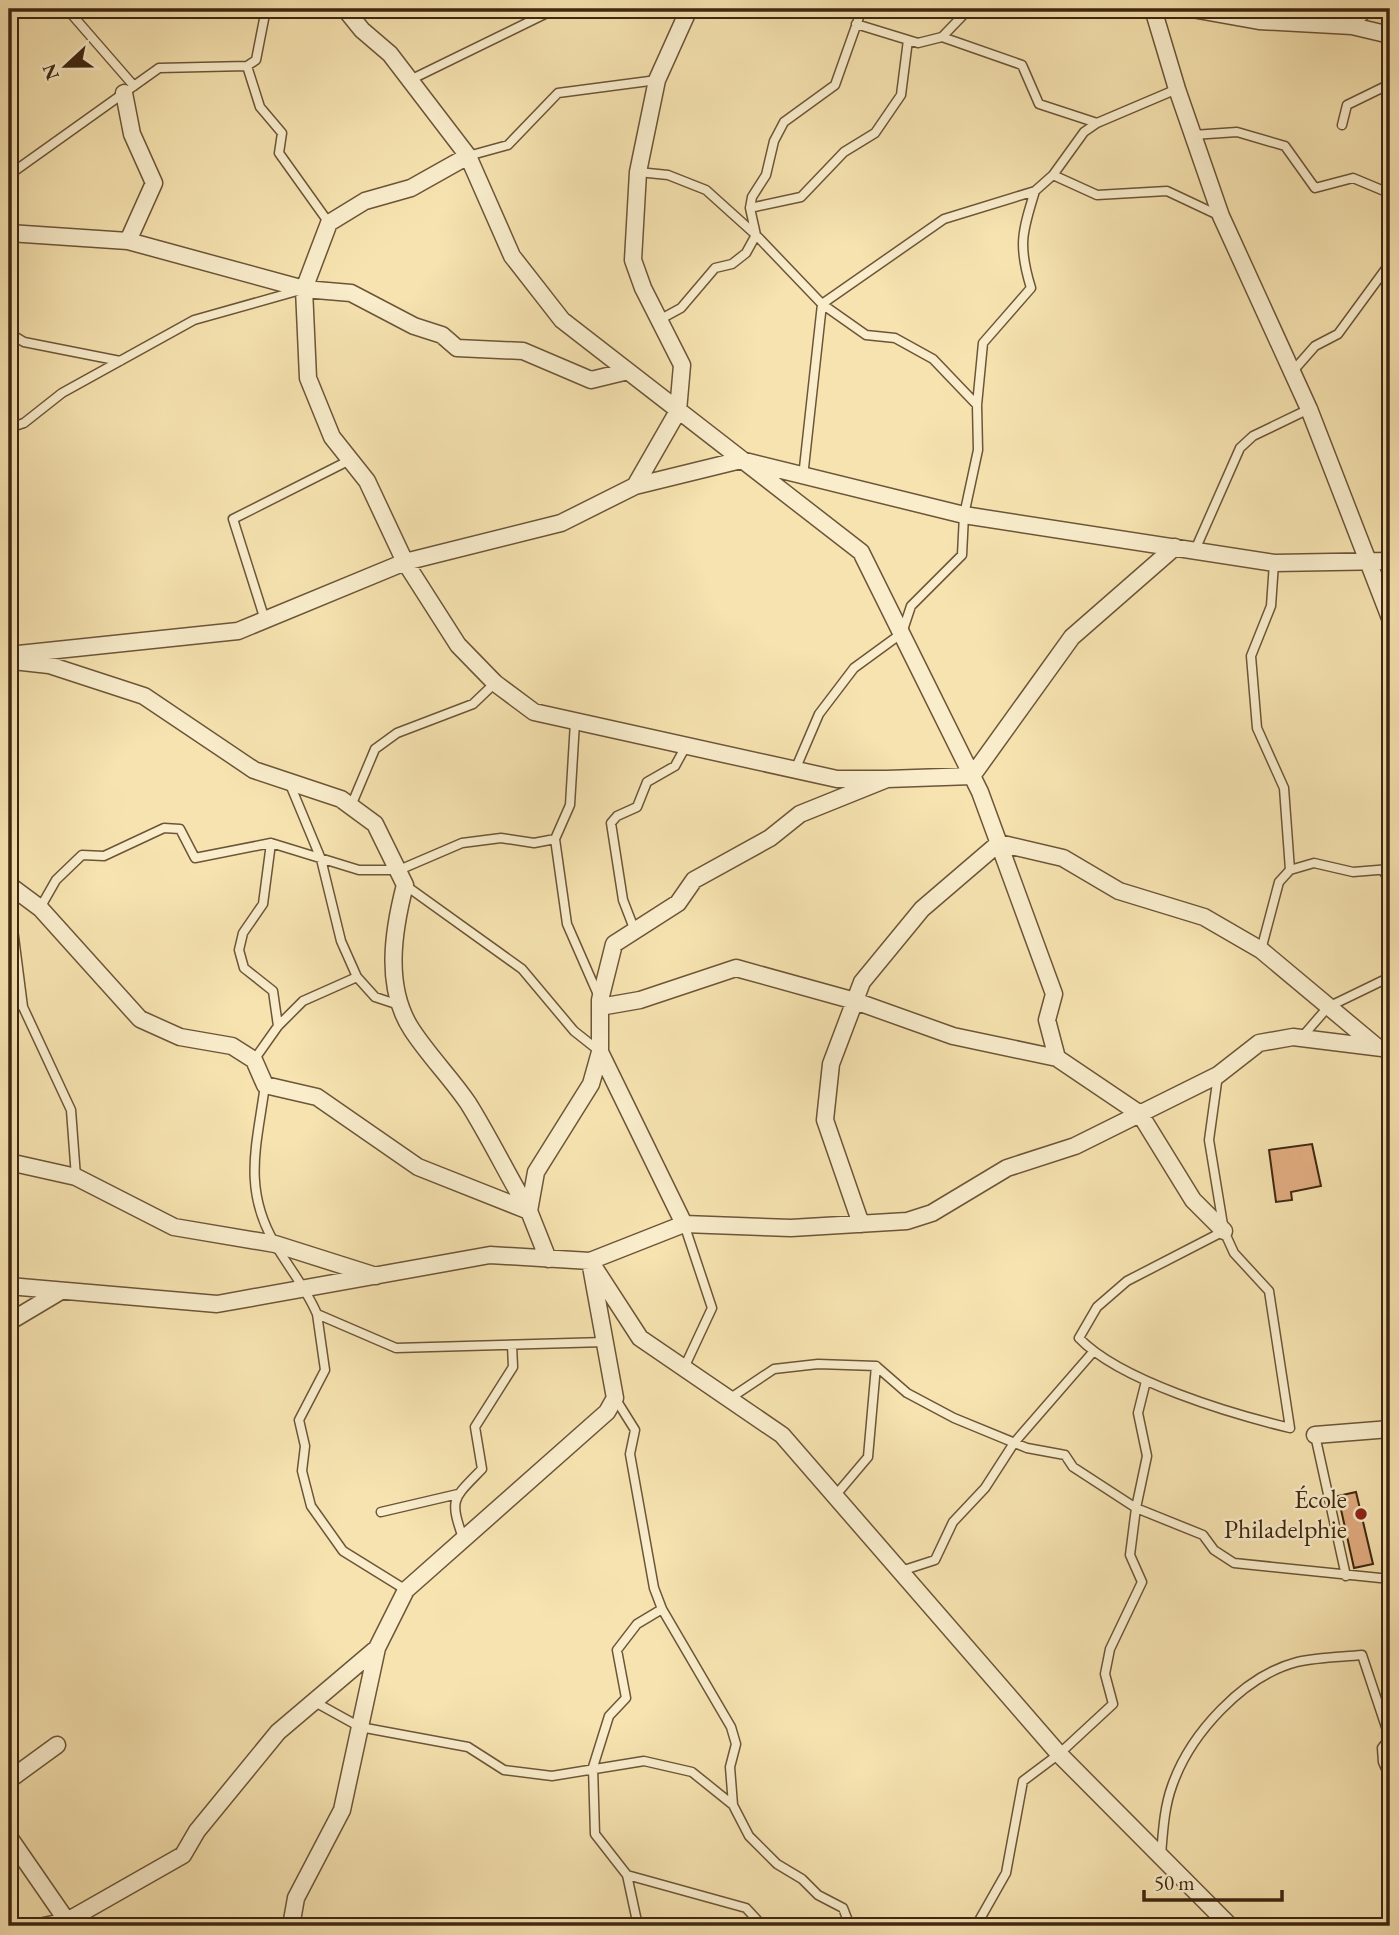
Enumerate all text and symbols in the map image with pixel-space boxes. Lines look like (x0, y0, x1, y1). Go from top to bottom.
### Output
north arrow (32, 32, 102, 102)
text: N (36, 60, 65, 84)
place label: École Philadelphie (1224, 1482, 1347, 1546)
marker: École Philadelphie (1353, 1506, 1369, 1522)
scale bar (1144, 1858, 1282, 1902)
text: 50 m (1154, 1869, 1195, 1896)

